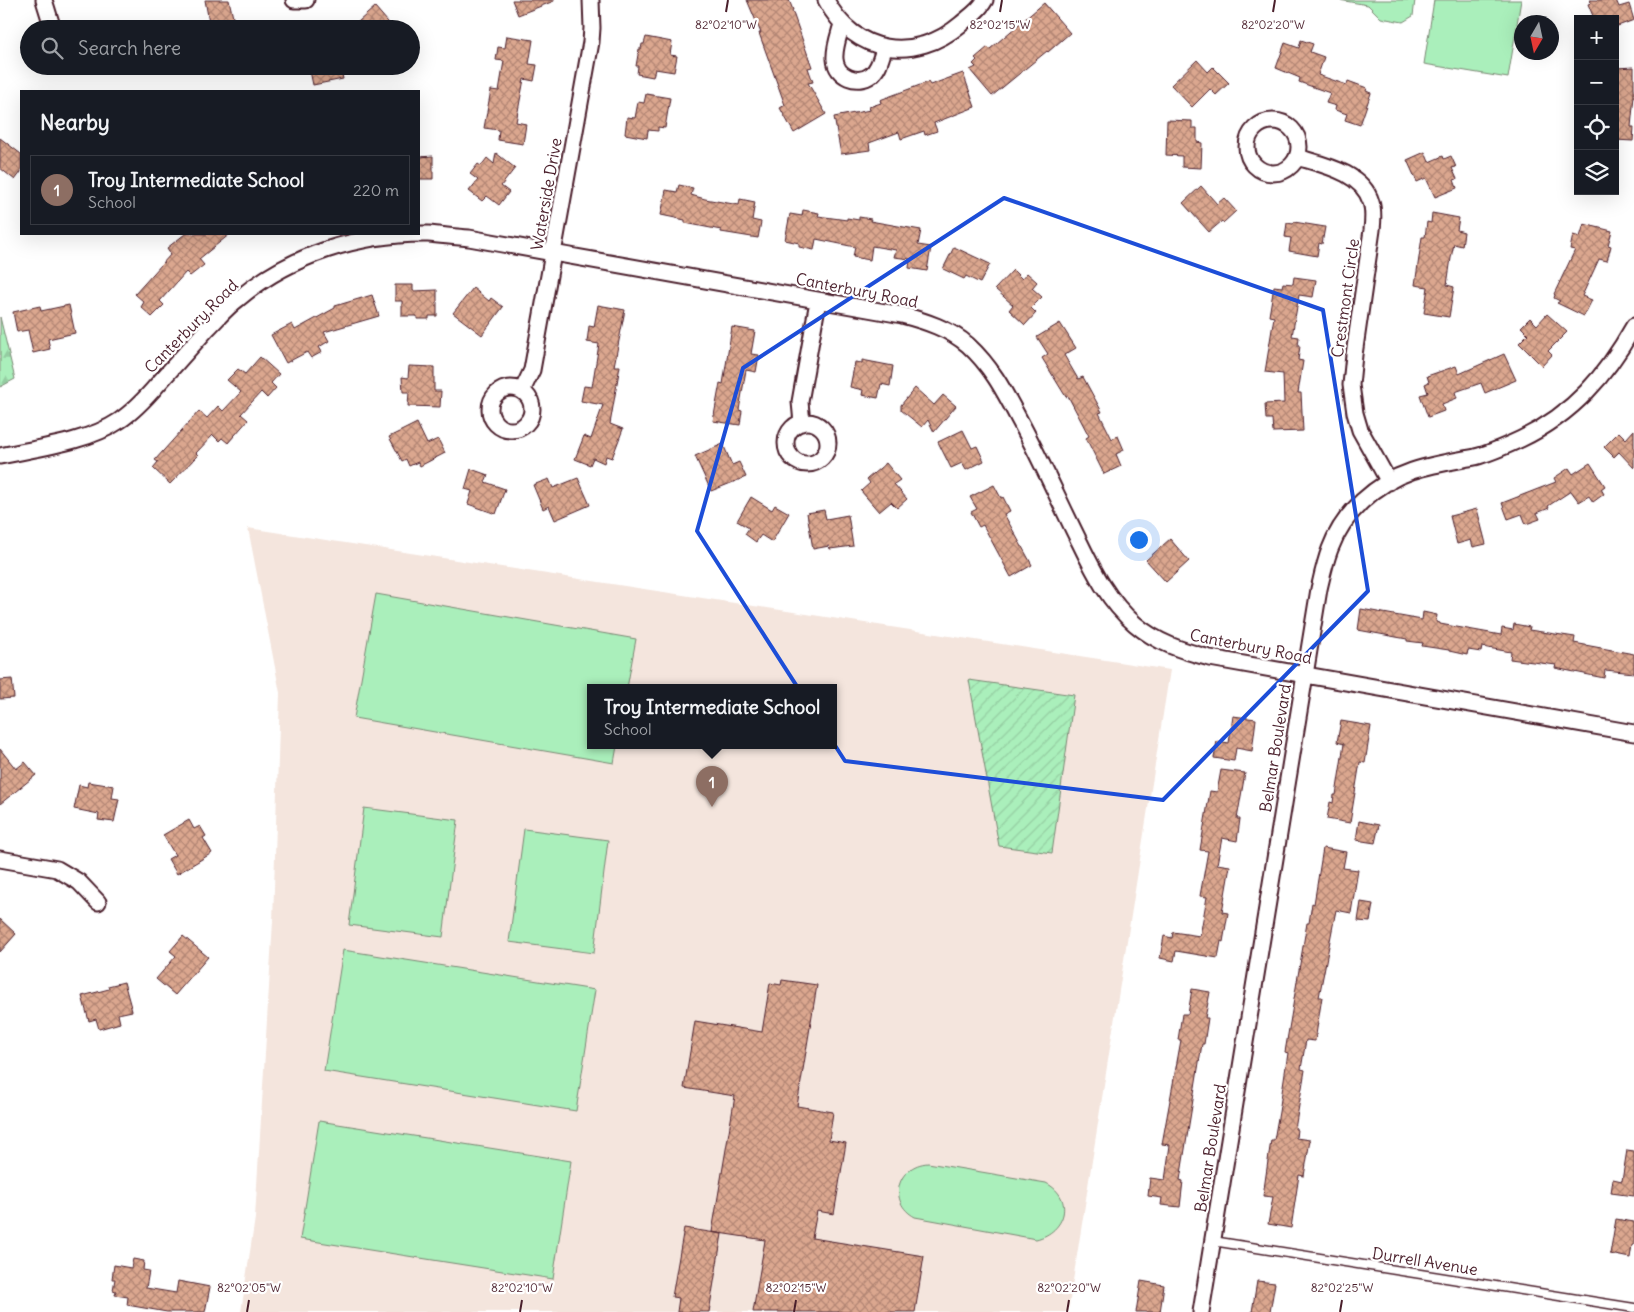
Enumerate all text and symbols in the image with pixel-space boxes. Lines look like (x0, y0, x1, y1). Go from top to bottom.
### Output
north arrow (1514, 15, 1559, 60)
map controls (1574, 15, 1619, 195)
button: + (1574, 15, 1619, 60)
text: 82°02'10"W (695, 17, 757, 32)
text: 82°02'15"W (970, 17, 1031, 32)
text: 82°02'20"W (1241, 17, 1305, 32)
search box (20, 20, 420, 75)
icon: search (38, 34, 66, 62)
text: Search here (78, 36, 181, 60)
button: − (1574, 60, 1619, 105)
button: locate (1574, 105, 1619, 150)
text: Nearby (40, 109, 110, 136)
street label: Waterside Drive (526, 136, 566, 252)
button: layers (1574, 150, 1619, 195)
text: Troy Intermediate School (88, 168, 304, 192)
text: 1 (54, 180, 60, 200)
text: 220 m (353, 180, 399, 200)
text: School (88, 192, 136, 212)
street label: Crestmont Circle (1327, 237, 1363, 359)
street label: Canterbury Road (794, 268, 920, 312)
street label: Canterbury Road (140, 275, 242, 377)
your location (1126, 527, 1152, 553)
street label: Canterbury Road (1188, 624, 1314, 668)
street label: Belmar Boulevard (1255, 682, 1295, 814)
popup (587, 684, 837, 749)
text: Troy Intermediate School (604, 695, 820, 719)
text: School (604, 719, 652, 739)
pin: 1 (696, 766, 728, 807)
street label: Belmar Boulevard (1190, 1082, 1230, 1214)
street label: Durrell Avenue (1371, 1243, 1479, 1279)
text: 82°02'05"W (217, 1280, 281, 1295)
text: 82°02'10"W (491, 1280, 553, 1295)
text: 82°02'15"W (766, 1280, 827, 1295)
text: 82°02'20"W (1037, 1280, 1101, 1295)
text: 82°02'25"W (1311, 1280, 1373, 1295)

